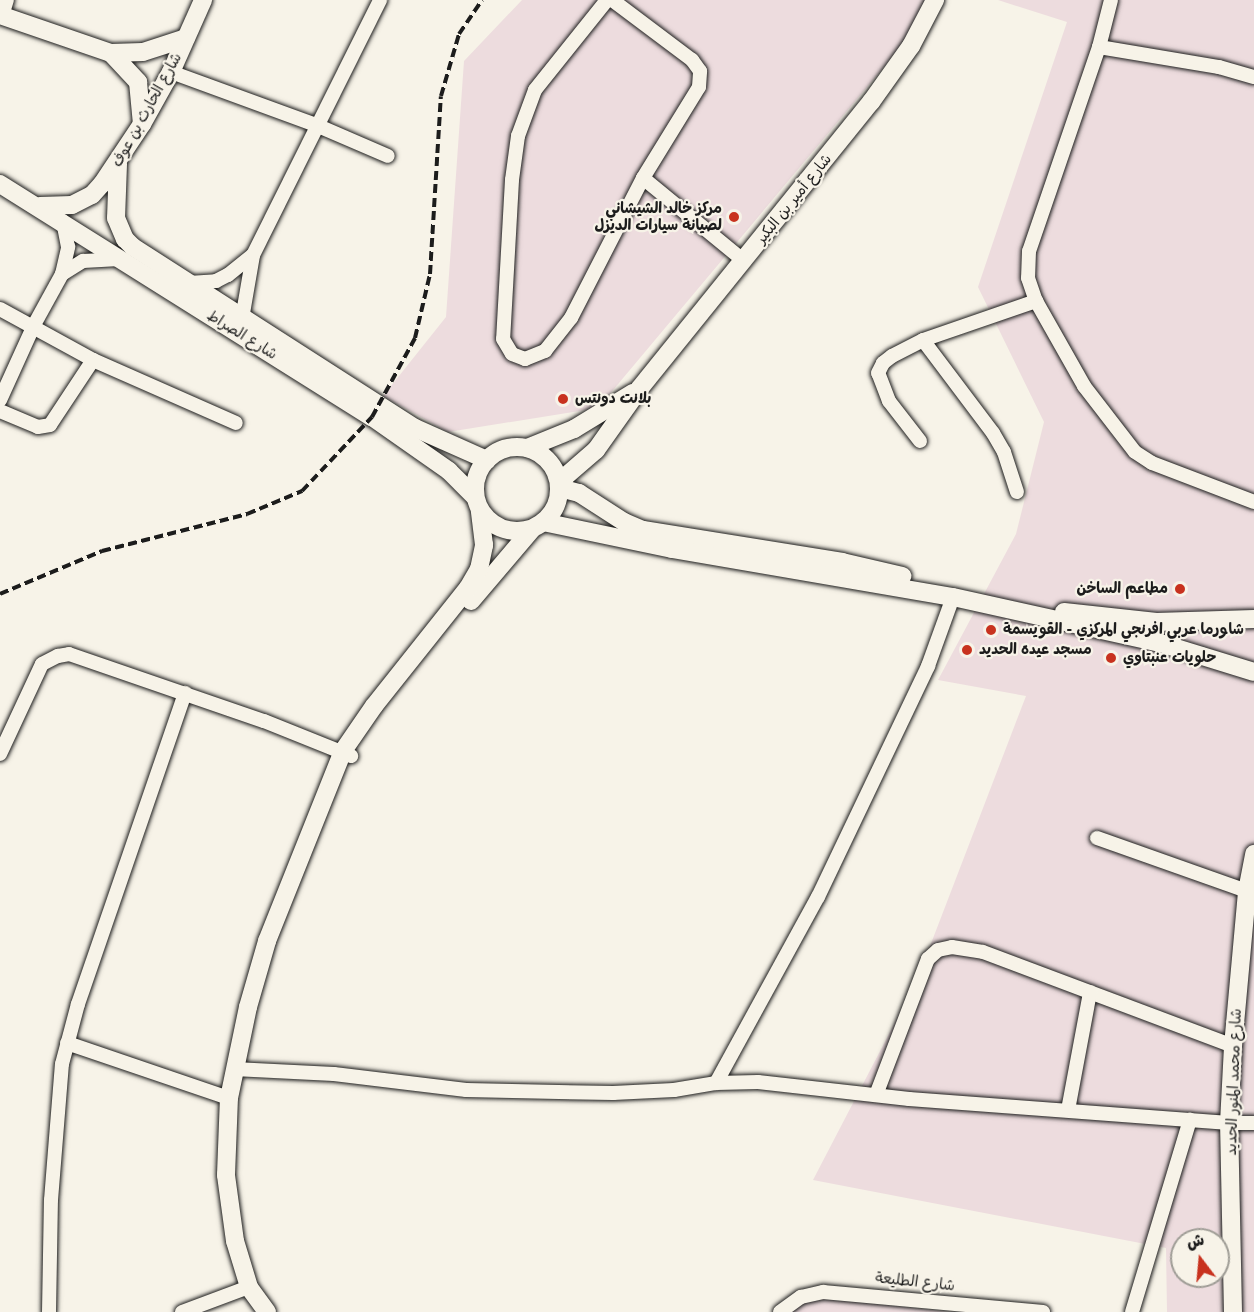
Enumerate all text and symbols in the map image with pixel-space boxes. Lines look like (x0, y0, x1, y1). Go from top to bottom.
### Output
street label: شارع الحارث بن عوف (108, 50, 186, 170)
street label: شارع أمير بن البكير (752, 151, 836, 247)
place label: مركز خالد الشيشاني لصيانة سيارات الديزل (594, 199, 722, 234)
marker: مركز خالد الشيشاني لصيانة سيارات الديزل (727, 210, 741, 224)
street label: شارع الصراط (204, 306, 280, 364)
place label: بلانت دونتس (575, 390, 651, 408)
marker: بلانت دونتس (556, 392, 570, 406)
place label: مطاعم الساخن (1077, 580, 1168, 598)
marker: مطاعم الساخن (1173, 582, 1187, 596)
place label: شاورما عربي افرنجي المركزي - القويسمة (1003, 621, 1244, 639)
marker: شاورما عربي افرنجي المركزي - القويسمة (984, 623, 998, 637)
place label: مسجد عيده الحديد (979, 641, 1092, 659)
marker: مسجد عيده الحديد (960, 643, 974, 657)
place label: حلويات عنبتاوي (1123, 649, 1216, 667)
marker: حلويات عنبتاوي (1104, 651, 1118, 665)
street label: شارع محمد المنور الحديد (1222, 1008, 1246, 1156)
north arrow (1170, 1228, 1230, 1288)
text: ش (1184, 1231, 1207, 1254)
street label: شارع الطليعة (874, 1269, 956, 1295)

